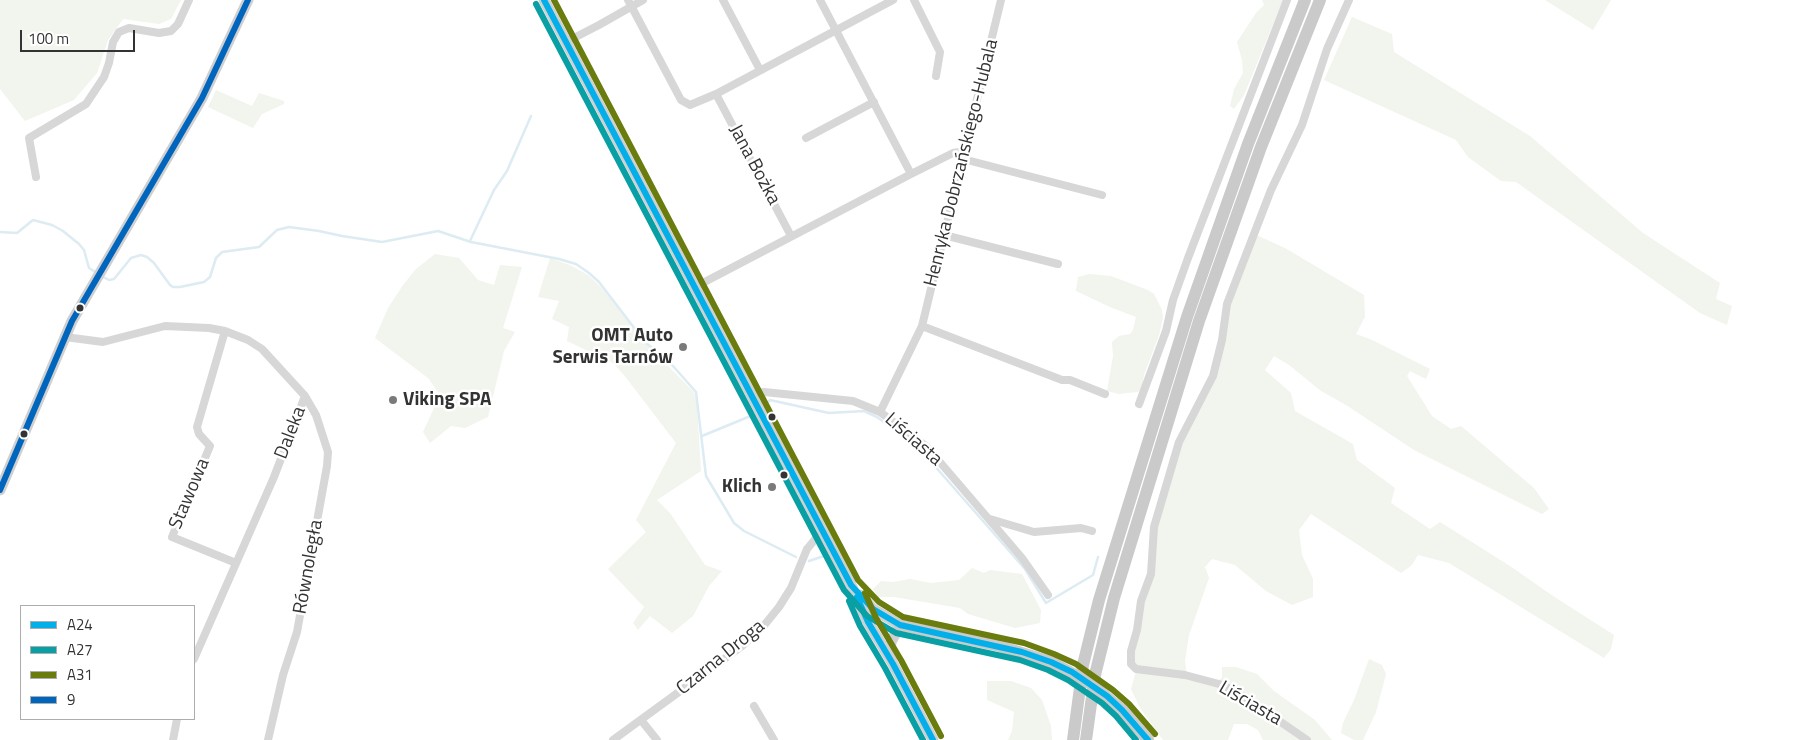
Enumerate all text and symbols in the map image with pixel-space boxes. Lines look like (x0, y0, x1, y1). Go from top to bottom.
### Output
scale bar (22, 20, 138, 52)
text: 100 m (28, 27, 69, 50)
street label: Henryka Dobrzańskiego-Hubala (920, 37, 1004, 289)
street label: Jana Bożka (723, 121, 785, 209)
unlabelled marker (75, 303, 85, 313)
place label: OMT Auto Serwis Tarnów (553, 325, 673, 369)
marker: OMT Auto Serwis Tarnów (677, 341, 689, 353)
place label: Viking SPA (403, 389, 491, 411)
marker: Viking SPA (387, 394, 399, 406)
street label: Daleka (271, 404, 311, 462)
street label: Liściasta (879, 409, 947, 471)
unlabelled marker (767, 412, 777, 422)
unlabelled marker (19, 429, 29, 439)
street label: Stawowa (165, 455, 215, 533)
unlabelled marker (779, 470, 789, 480)
place label: Klich (722, 476, 762, 498)
marker: Klich (766, 481, 778, 493)
street label: Równoległa (289, 518, 329, 616)
legend (20, 605, 195, 720)
text: A24 (67, 613, 93, 636)
street label: Czarna Droga (672, 615, 770, 701)
text: A27 (67, 638, 93, 661)
text: A31 (67, 663, 93, 686)
street label: Liściasta (1214, 677, 1286, 731)
text: 9 (67, 688, 75, 711)

